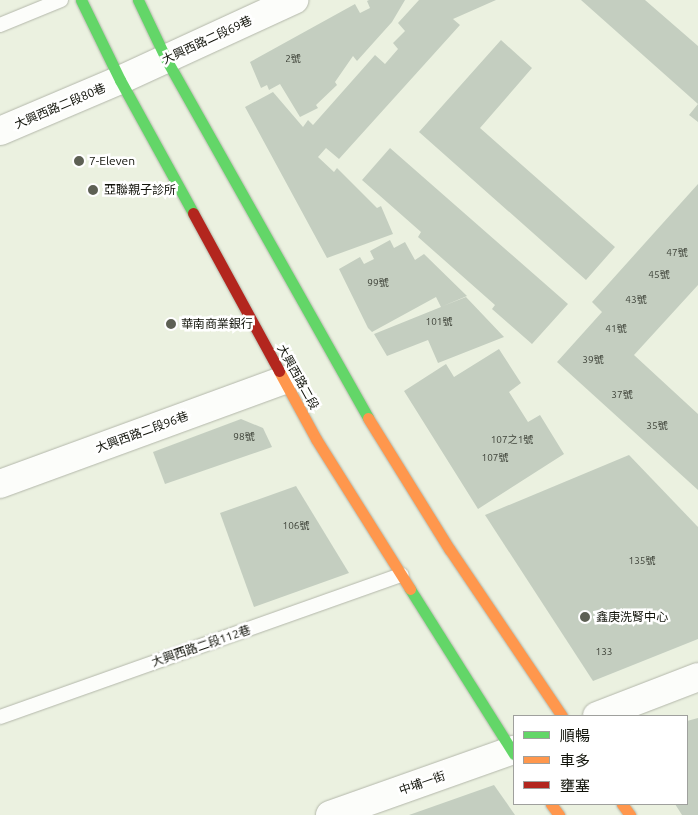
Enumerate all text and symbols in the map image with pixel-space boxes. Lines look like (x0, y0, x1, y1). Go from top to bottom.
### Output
street label: 大興西路二段69巷 (160, 13, 254, 67)
house number: 2號 (285, 53, 301, 65)
street label: 大興西路二段80巷 (12, 80, 108, 132)
place label: 7-Eleven (89, 154, 135, 168)
marker: 7-Eleven (73, 155, 85, 167)
marker: 亞聯親子診所 (86, 183, 100, 197)
place label: 亞聯親子診所 (104, 183, 176, 197)
house number: 47號 (666, 247, 688, 259)
house number: 45號 (648, 269, 670, 281)
house number: 99號 (367, 277, 389, 289)
house number: 43號 (625, 294, 647, 306)
house number: 101號 (426, 316, 452, 328)
place label: 華南商業銀行 (181, 317, 253, 331)
marker: 華南商業銀行 (165, 318, 177, 330)
house number: 41號 (605, 323, 627, 335)
street label: 大興西路二段 (274, 342, 322, 412)
house number: 39號 (582, 354, 604, 366)
house number: 37號 (611, 389, 633, 401)
street label: 大興西路二段96巷 (94, 409, 190, 455)
house number: 35號 (646, 420, 668, 432)
house number: 98號 (233, 431, 255, 443)
house number: 107之1號 (491, 434, 533, 446)
house number: 107號 (482, 452, 508, 464)
house number: 106號 (283, 520, 309, 532)
house number: 135號 (629, 555, 655, 567)
marker: 鑫庚洗腎中心 (578, 610, 592, 624)
place label: 鑫庚洗腎中心 (596, 610, 668, 624)
street label: 大興西路二段112巷 (149, 622, 253, 670)
house number: 133 (596, 646, 612, 658)
legend (513, 715, 688, 805)
text: 順暢 (560, 727, 590, 744)
text: 車多 (560, 752, 590, 769)
street label: 中埔一街 (397, 768, 447, 798)
text: 壅塞 (560, 777, 590, 794)

